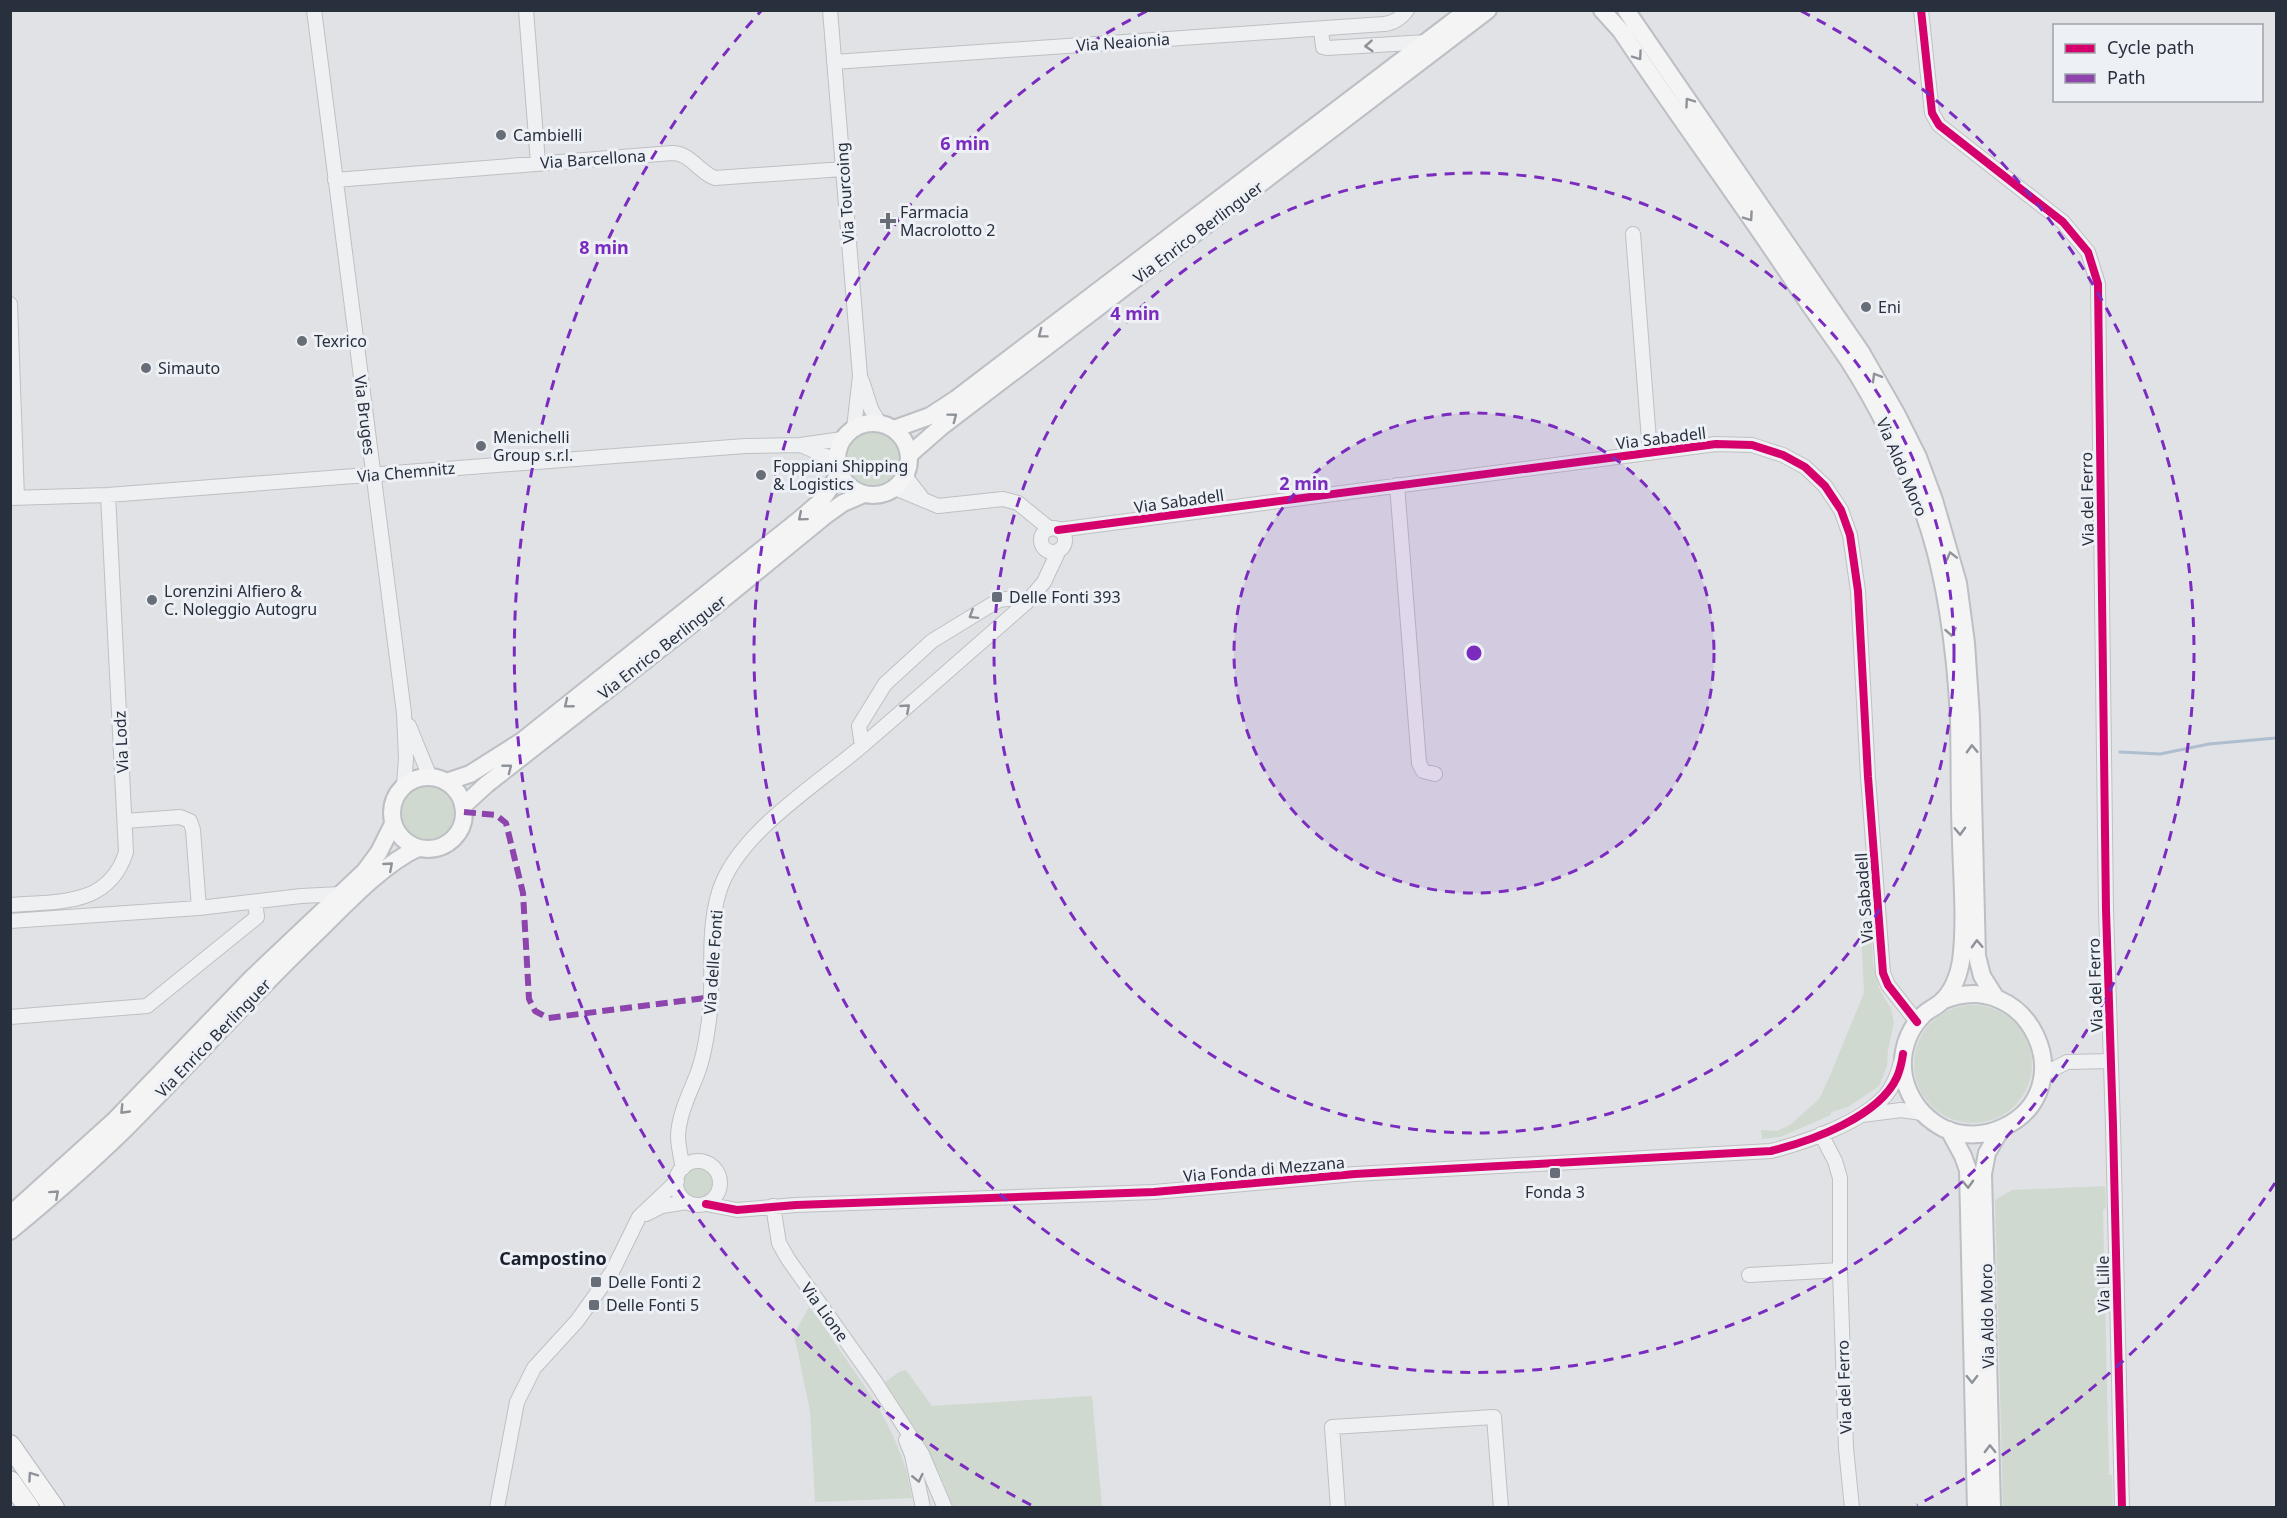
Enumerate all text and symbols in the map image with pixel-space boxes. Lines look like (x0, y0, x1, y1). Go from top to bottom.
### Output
legend (2053, 24, 2263, 102)
street label: Via Neaionia (1075, 28, 1171, 56)
text: Cycle path (2107, 35, 2194, 59)
one-way arrow (1364, 39, 1373, 52)
one-way arrow (1631, 49, 1642, 60)
text: Path (2107, 65, 2146, 89)
one-way arrow (1685, 98, 1696, 109)
place label: Cambielli (513, 124, 582, 146)
marker: Cambielli (494, 128, 508, 142)
text: 6 min (940, 131, 990, 155)
street label: Via Tourcoing (830, 141, 860, 245)
street label: Via Barcellona (539, 144, 647, 174)
street label: Via Enrico Berlinguer (1129, 176, 1268, 288)
place label: Farmacia Macrolotto 2 (900, 201, 996, 241)
one-way arrow (1742, 210, 1753, 221)
marker: Farmacia Macrolotto 2 (881, 214, 895, 228)
text: 8 min (579, 235, 629, 259)
place label: Eni (1878, 296, 1901, 318)
marker: Eni (1859, 300, 1873, 314)
text: 4 min (1110, 301, 1160, 325)
one-way arrow (1038, 326, 1049, 337)
place label: Texrico (314, 330, 367, 352)
marker: Texrico (295, 334, 309, 348)
place label: Simauto (158, 357, 220, 379)
marker: Simauto (139, 361, 153, 375)
one-way arrow (1872, 372, 1883, 383)
street label: Via Bruges (349, 374, 381, 456)
one-way arrow (947, 413, 958, 424)
street label: Via Aldo Moro (1871, 414, 1933, 520)
street label: Via Sabadell (1615, 422, 1707, 454)
place label: Menichelli Group s.r.l. (493, 426, 573, 466)
marker: Menichelli Group s.r.l. (474, 439, 488, 453)
street label: Via del Ferro (2075, 452, 2099, 546)
place label: Foppiani Shipping & Logistics (773, 455, 908, 495)
street label: Via Chemnitz (356, 457, 456, 487)
marker: Foppiani Shipping & Logistics (754, 468, 768, 482)
text: 2 min (1279, 471, 1329, 495)
street label: Via Sabadell (1133, 484, 1225, 518)
one-way arrow (798, 510, 809, 521)
one-way arrow (1946, 551, 1959, 561)
place label: Lorenzini Alfiero & C. Noleggio Autogru (164, 580, 317, 620)
place label: Delle Fonti 393 (1009, 586, 1121, 608)
street label: Via Enrico Berlinguer (593, 590, 731, 704)
marker: Delle Fonti 393 (990, 590, 1004, 604)
marker: Lorenzini Alfiero & C. Noleggio Autogru (145, 593, 159, 607)
one-way arrow (969, 607, 980, 618)
one-way arrow (1944, 627, 1957, 637)
centre of rings (1464, 643, 1484, 663)
one-way arrow (564, 697, 575, 708)
one-way arrow (899, 704, 910, 715)
street label: Via Lodz (108, 710, 134, 774)
one-way arrow (1966, 745, 1978, 754)
one-way arrow (501, 765, 512, 776)
one-way arrow (1954, 827, 1967, 836)
street label: Via Sabadell (1850, 852, 1878, 944)
one-way arrow (382, 862, 392, 873)
street label: Via delle Fonti (698, 909, 728, 1015)
street label: Via del Ferro (2082, 938, 2108, 1032)
one-way arrow (1970, 939, 1983, 948)
street label: Via Enrico Berlinguer (150, 973, 276, 1102)
one-way arrow (120, 1104, 131, 1114)
street label: Via Fonda di Mezzana (1182, 1151, 1346, 1187)
marker: Fonda 3 (1548, 1166, 1562, 1180)
one-way arrow (1962, 1180, 1975, 1189)
place label: Fonda 3 (1525, 1181, 1585, 1203)
one-way arrow (49, 1190, 59, 1201)
district label: Campostino (499, 1246, 607, 1270)
street label: Via Lille (2092, 1255, 2114, 1313)
street label: Via Aldo Moro (1975, 1263, 1999, 1369)
place label: Delle Fonti 2 (608, 1271, 701, 1293)
marker: Delle Fonti 2 (589, 1275, 603, 1289)
street label: Via Lione (796, 1278, 854, 1346)
place label: Delle Fonti 5 (606, 1294, 699, 1316)
marker: Delle Fonti 5 (587, 1298, 601, 1312)
street label: Via del Ferro (1831, 1340, 1857, 1434)
one-way arrow (1966, 1375, 1979, 1384)
one-way arrow (1984, 1445, 1996, 1454)
one-way arrow (28, 1472, 39, 1483)
one-way arrow (910, 1473, 923, 1483)

